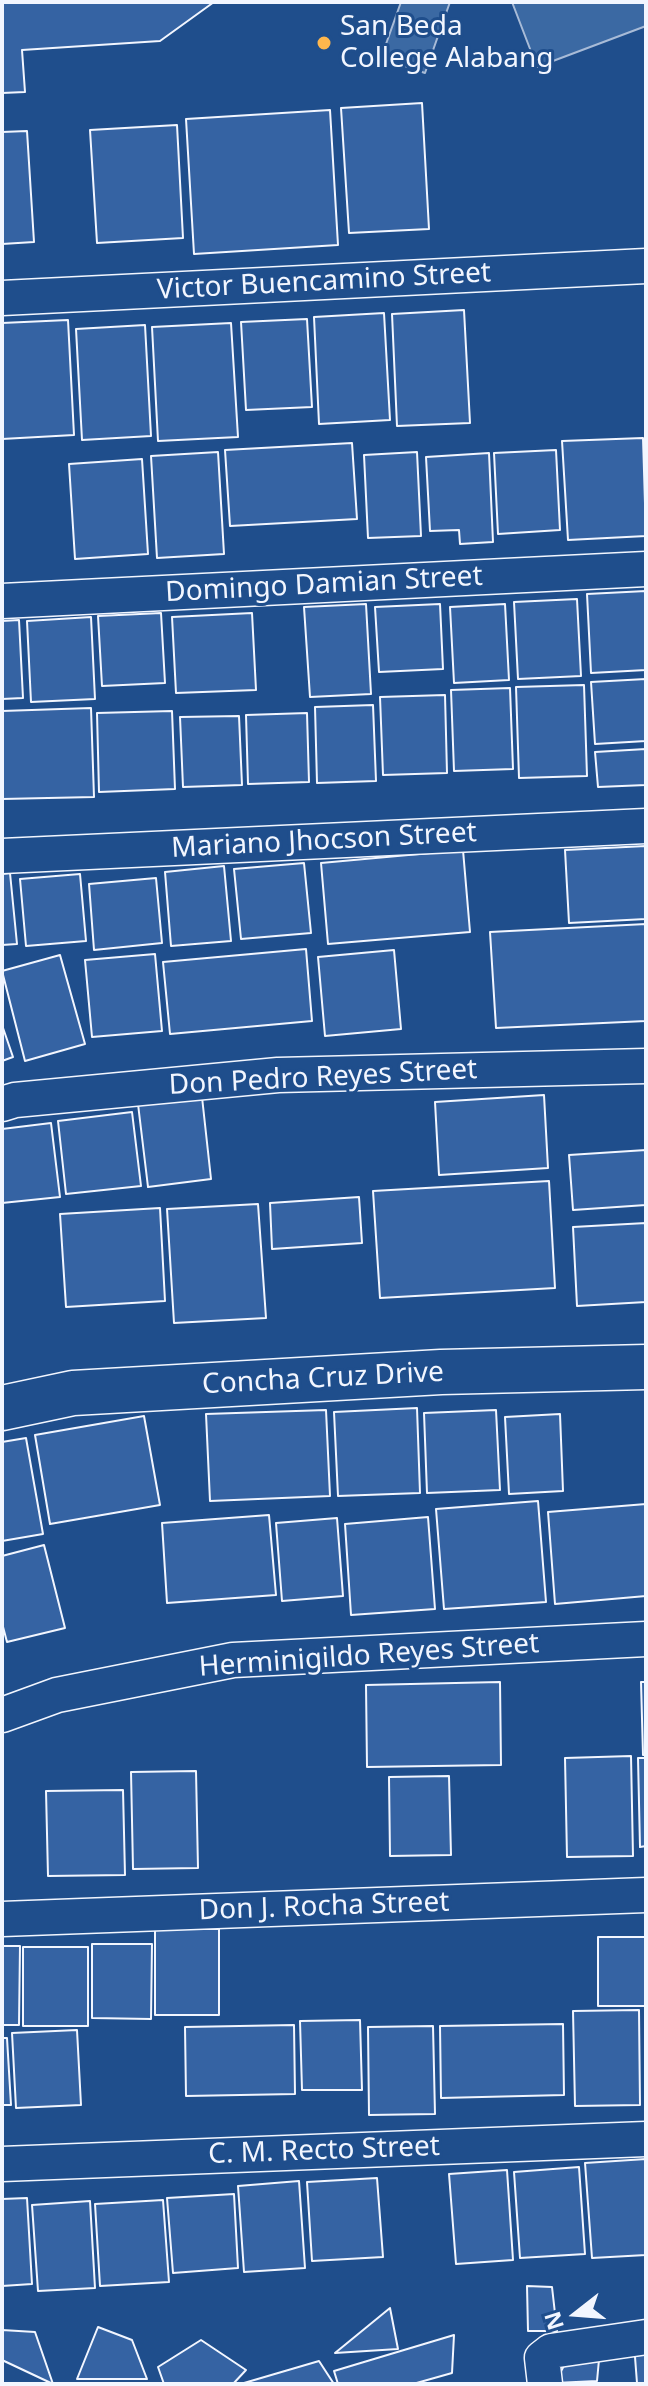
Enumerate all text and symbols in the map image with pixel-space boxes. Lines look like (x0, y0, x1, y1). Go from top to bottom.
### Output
place label: San Beda College Alabang (340, 10, 553, 76)
marker: San Beda College Alabang (315, 34, 333, 52)
street label: Victor Buencamino Street (156, 256, 492, 308)
street label: Domingo Damian Street (165, 560, 483, 610)
street label: Mariano Jhocson Street (171, 816, 477, 866)
street label: Don Pedro Reyes Street (168, 1053, 478, 1103)
street label: Concha Cruz Drive (201, 1356, 445, 1402)
street label: Herminigildo Reyes Street (198, 1627, 540, 1685)
street label: Don J. Rocha Street (198, 1886, 450, 1928)
street label: C. M. Recto Street (208, 2130, 440, 2172)
north arrow (536, 2274, 616, 2354)
text: N (536, 2308, 570, 2334)

